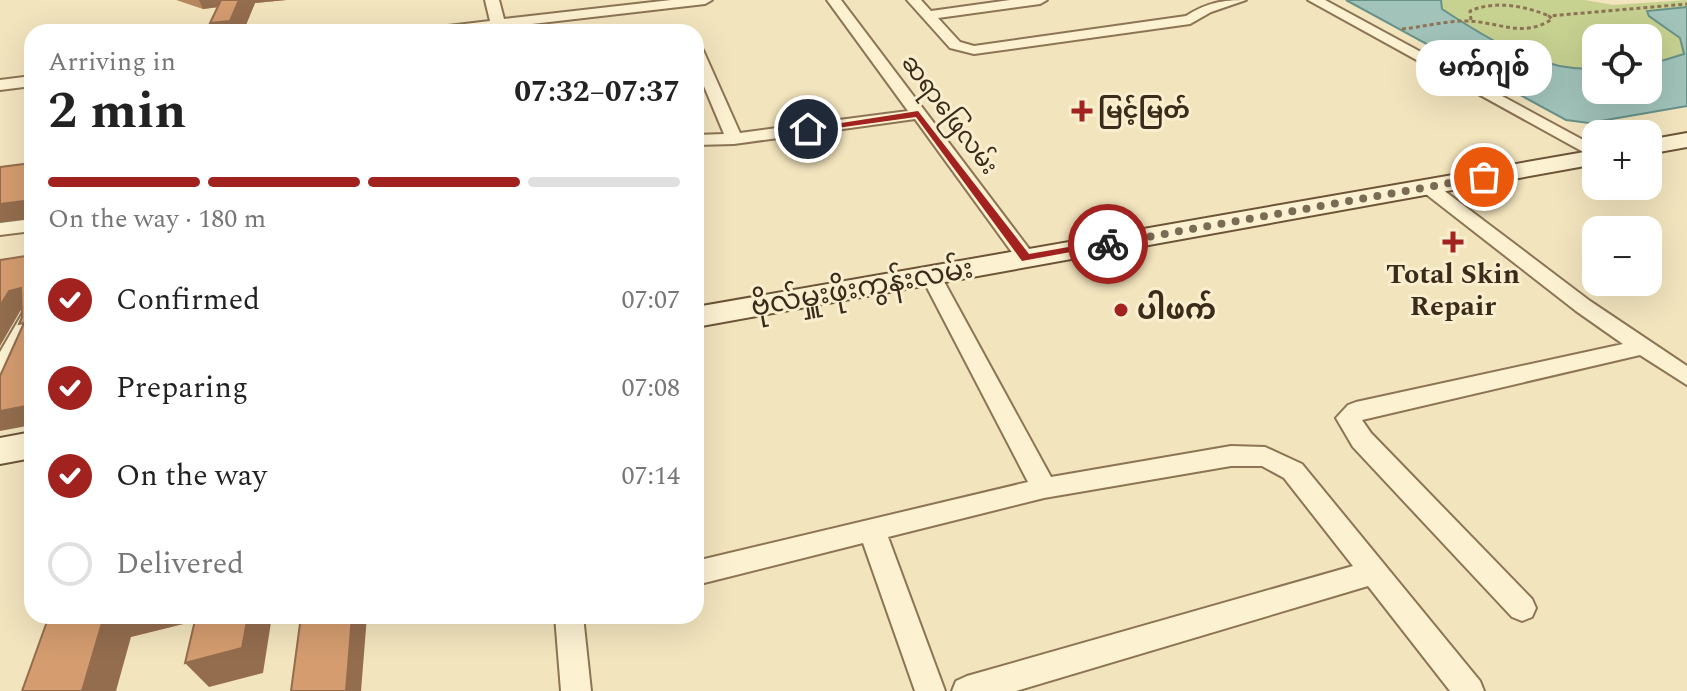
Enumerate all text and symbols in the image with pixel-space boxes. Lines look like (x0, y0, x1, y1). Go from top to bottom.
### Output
map controls (1582, 24, 1662, 296)
button: locate (1582, 24, 1662, 104)
callout: မက်ဂျစ် (1416, 41, 1552, 97)
text: Arriving in (48, 42, 176, 82)
street label: ဆရာဖြေလမ်း (892, 47, 1006, 183)
text: မက်ဂျစ် (1438, 48, 1530, 88)
text: 07:32–07:37 (514, 69, 680, 115)
text: 2 min (48, 72, 186, 151)
place label: မြင့်မြတ် (1098, 93, 1190, 129)
pin (774, 95, 842, 163)
marker: မြင့်မြတ် (1073, 102, 1091, 120)
icon: home (786, 107, 830, 151)
button: + (1582, 120, 1662, 200)
pin (1450, 143, 1518, 211)
icon: bag (1462, 155, 1506, 199)
text: On the way · 180 m (48, 199, 266, 239)
courier (1068, 204, 1148, 284)
button: − (1582, 216, 1662, 296)
icon: bike (1086, 222, 1130, 266)
marker: Total Skin Repair (1442, 231, 1464, 253)
street label: ဗိုလ်မှူးဖိုးကွန်းလမ်း (748, 247, 976, 329)
place label: Total Skin Repair (1386, 253, 1520, 328)
text: Confirmed (116, 277, 260, 323)
icon: check (48, 278, 92, 322)
text: 07:07 (621, 280, 680, 320)
place label: ပါဖက် (1137, 289, 1216, 332)
marker: ပါဖက် (1112, 301, 1130, 319)
text: Preparing (116, 365, 248, 411)
icon: check (48, 366, 92, 410)
text: 07:08 (621, 368, 680, 408)
text: On the way (116, 453, 267, 499)
icon: check (48, 454, 92, 498)
text: 07:14 (621, 456, 680, 496)
text: Delivered (116, 541, 244, 587)

